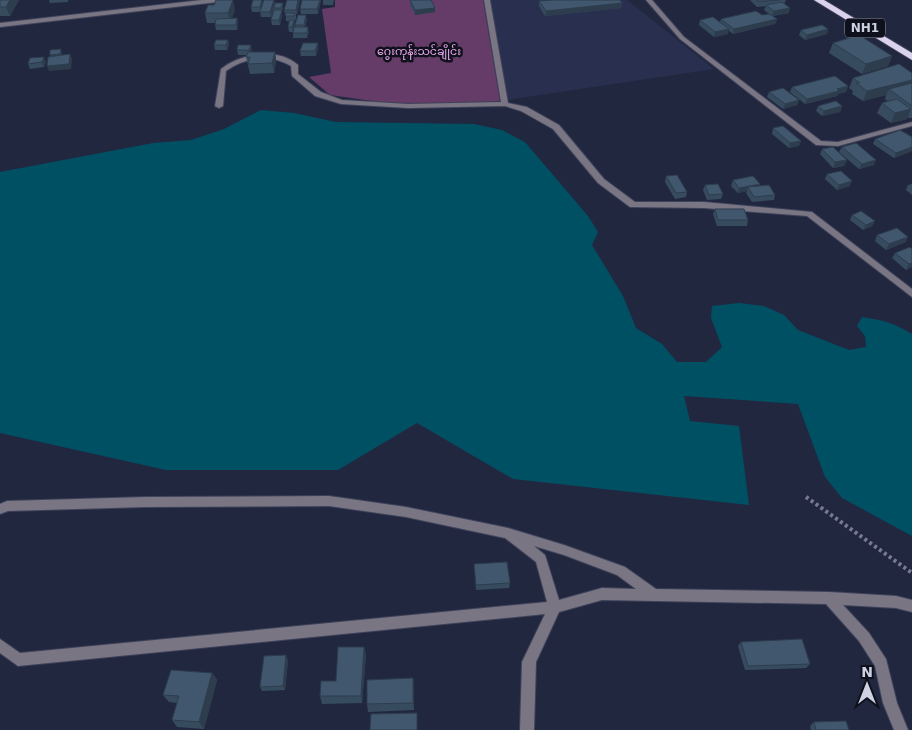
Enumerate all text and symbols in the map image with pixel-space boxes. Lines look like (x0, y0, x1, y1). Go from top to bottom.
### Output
road number: NH1 (845, 18, 885, 38)
park label: ဂွေးကုန်းသင်ချိုင်း (377, 44, 461, 60)
north arrow (842, 660, 892, 710)
text: N (861, 664, 873, 680)

